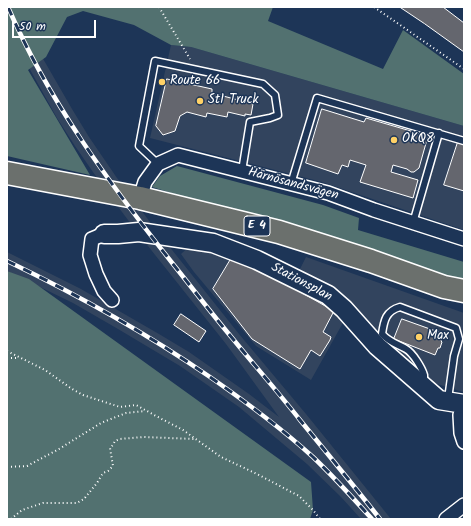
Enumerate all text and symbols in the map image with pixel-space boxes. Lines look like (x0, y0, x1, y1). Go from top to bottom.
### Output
scale bar (14, 12, 98, 38)
text: 50 m (19, 17, 46, 36)
place label: Route 66 (170, 74, 220, 90)
marker: Route 66 (157, 77, 167, 87)
place label: St1 Truck (208, 93, 259, 109)
marker: St1 Truck (195, 96, 205, 106)
place label: OKQ8 (402, 132, 434, 148)
marker: OKQ8 (389, 135, 399, 145)
street label: Härnösandsvägen (246, 165, 340, 205)
road number: E 4 (244, 216, 270, 236)
street label: Stationsplan (268, 260, 334, 306)
place label: Max (427, 329, 449, 345)
marker: Max (414, 332, 424, 342)

